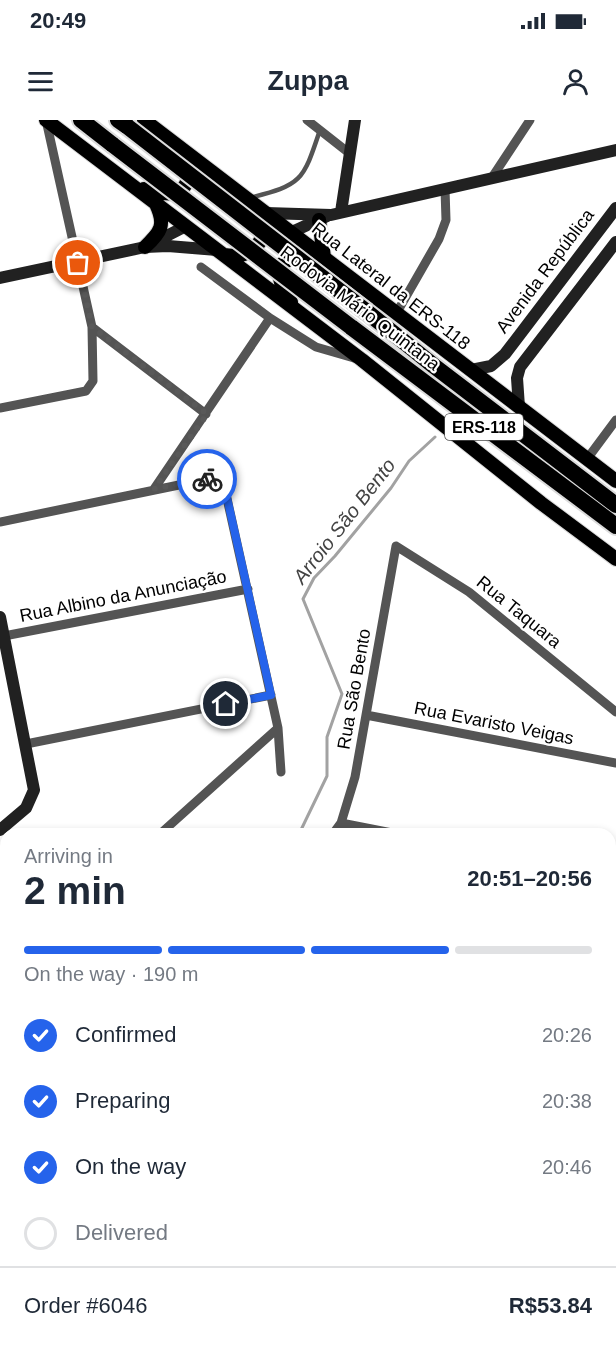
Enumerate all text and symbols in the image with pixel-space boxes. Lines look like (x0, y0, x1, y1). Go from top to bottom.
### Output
text: 20:49 (30, 8, 86, 33)
icon: menu (24, 65, 57, 98)
icon: person (559, 65, 592, 98)
text: Zuppa (268, 66, 349, 96)
street label: Avenida República (492, 204, 599, 337)
street label: Rua Lateral da ERS-118 (308, 218, 474, 354)
pin (52, 237, 103, 288)
street label: Rodovia Mário Quintana (276, 242, 444, 375)
icon: bag (61, 246, 94, 279)
road number: ERS-118 (445, 414, 523, 440)
courier (177, 449, 237, 509)
water label: Arroio São Bento (288, 454, 400, 589)
icon: bike (191, 463, 224, 496)
street label: Rua Albino da Anunciação (18, 566, 228, 626)
street label: Rua Taquara (473, 572, 566, 653)
street label: Rua São Bento (334, 627, 374, 751)
pin (200, 678, 251, 729)
icon: home (209, 687, 242, 720)
street label: Rua Evaristo Veigas (413, 698, 575, 748)
text: Arriving in (24, 845, 113, 867)
text: 20:51–20:56 (467, 866, 592, 891)
text: 2 min (24, 869, 126, 912)
text: On the way · 190 m (24, 963, 199, 985)
icon: check (24, 1019, 57, 1052)
text: Confirmed (75, 1022, 176, 1047)
text: 20:26 (542, 1024, 592, 1046)
icon: check (24, 1085, 57, 1118)
text: Preparing (75, 1088, 170, 1113)
text: 20:38 (542, 1090, 592, 1112)
icon: check (24, 1151, 57, 1184)
text: On the way (75, 1154, 186, 1179)
text: 20:46 (542, 1156, 592, 1178)
text: Delivered (75, 1220, 168, 1245)
text: Order #6046 (24, 1293, 148, 1318)
text: R$53.84 (509, 1293, 592, 1318)

